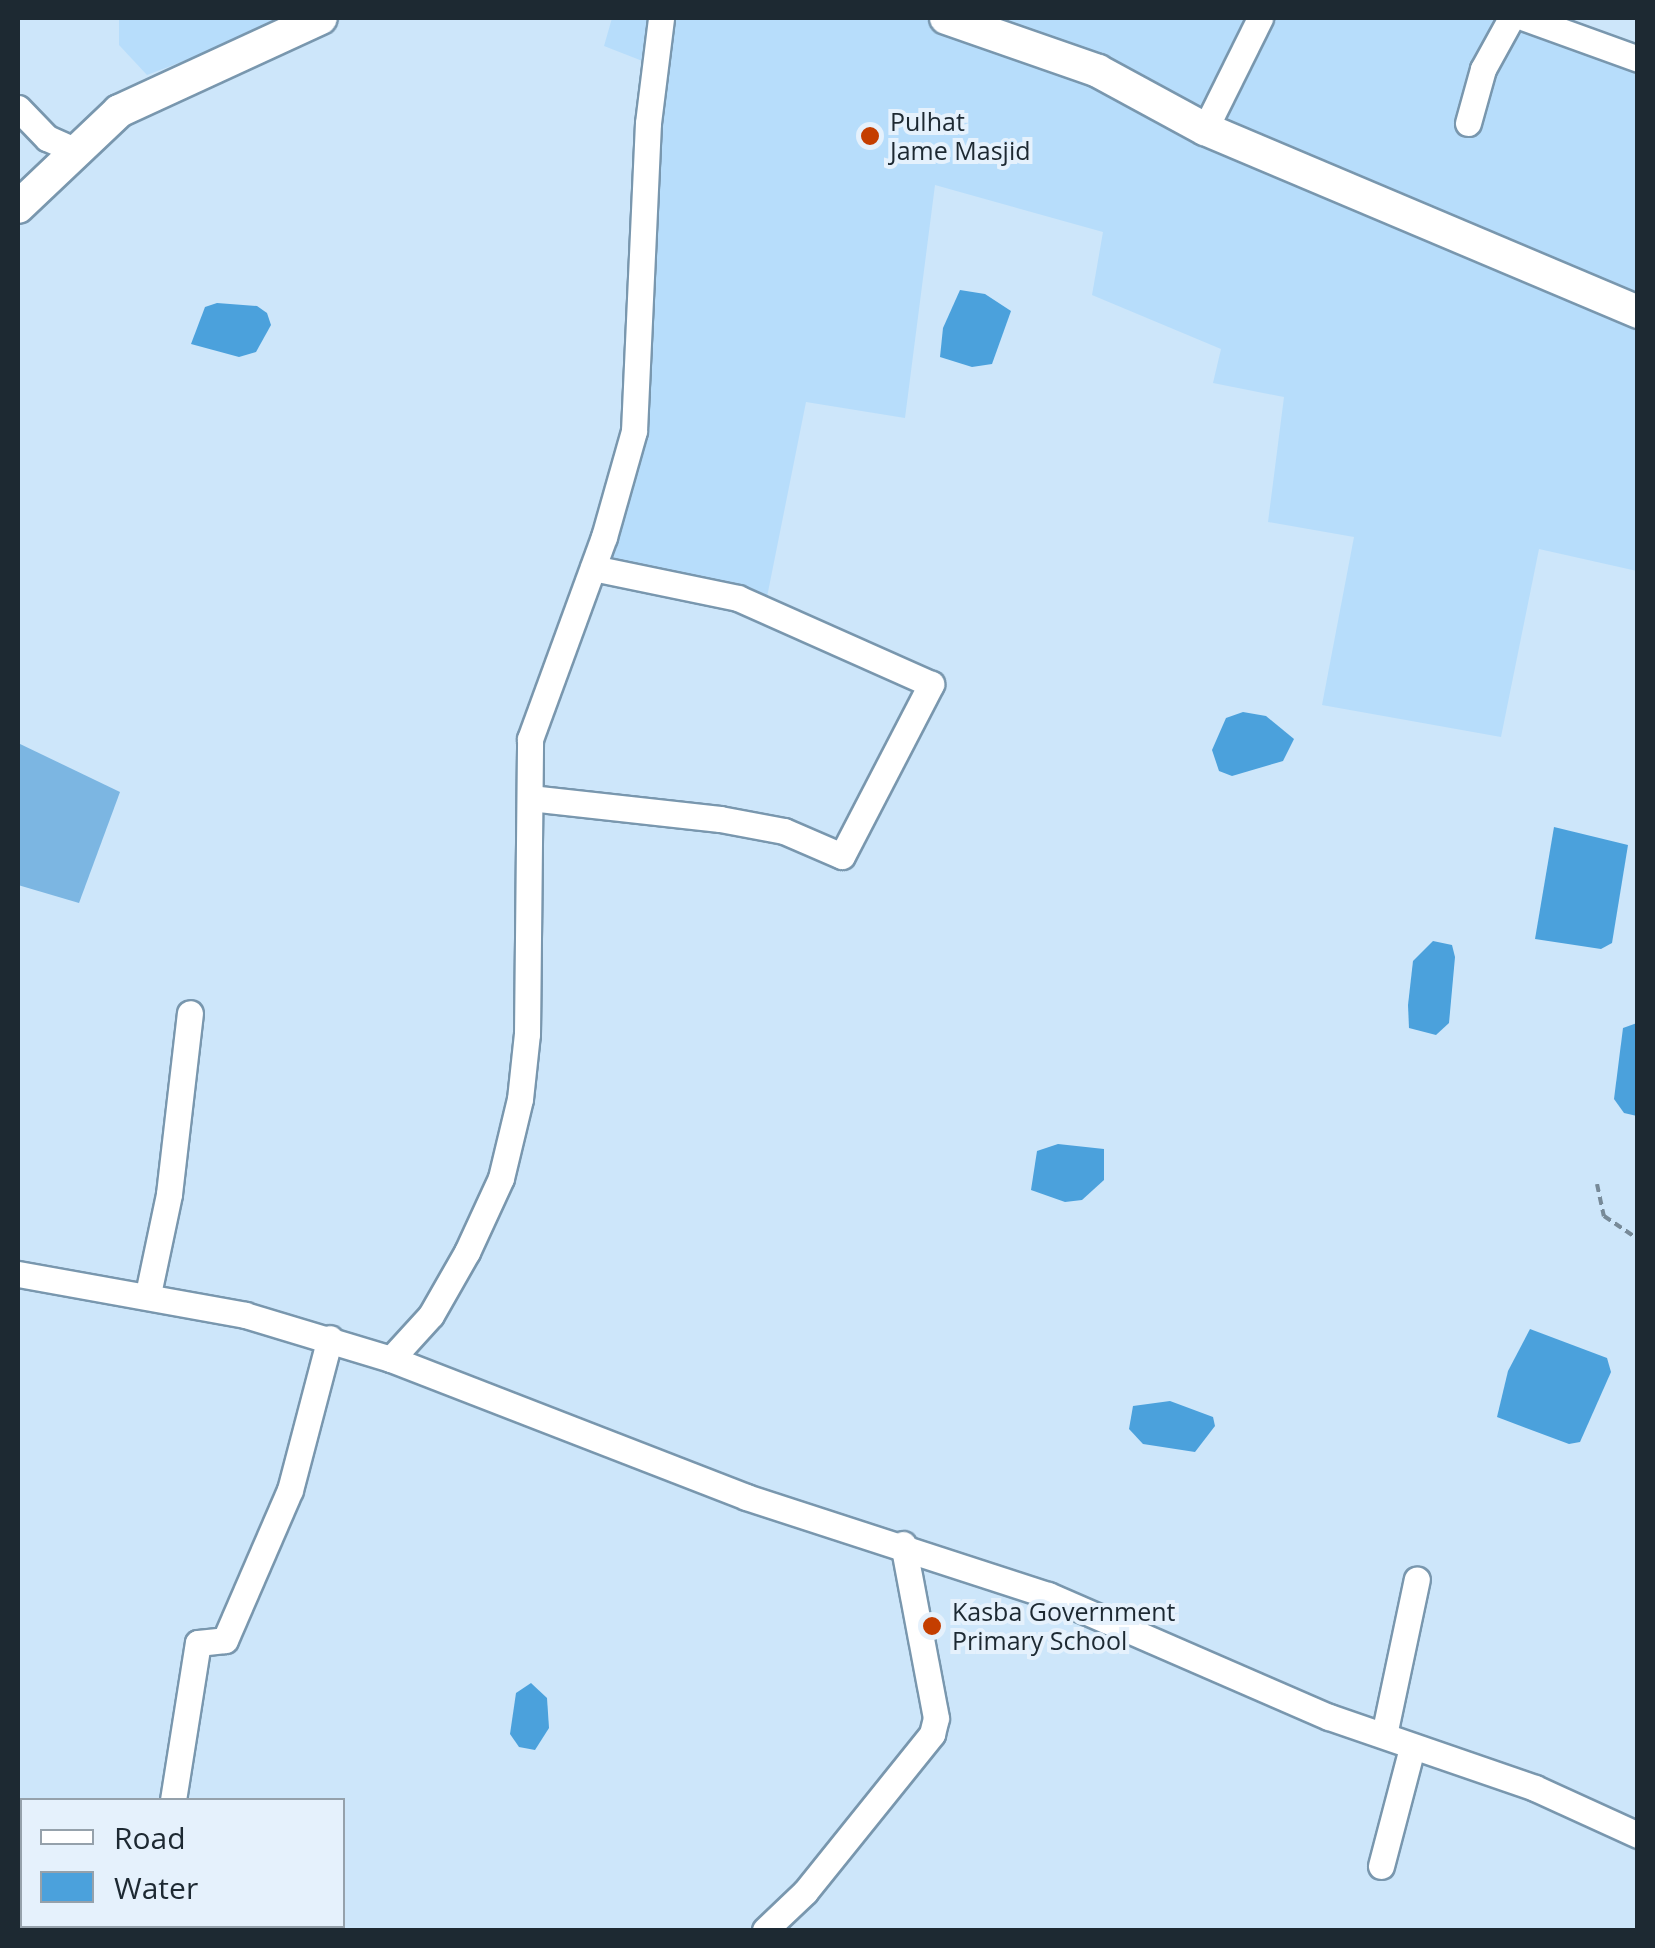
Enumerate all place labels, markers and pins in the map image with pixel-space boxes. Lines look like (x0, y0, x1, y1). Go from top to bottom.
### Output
place label: Pulhat Jame Masjid (890, 107, 1030, 166)
marker: Pulhat Jame Masjid (859, 125, 881, 147)
place label: Kasba Government Primary School (952, 1597, 1176, 1656)
marker: Kasba Government Primary School (921, 1615, 943, 1637)

